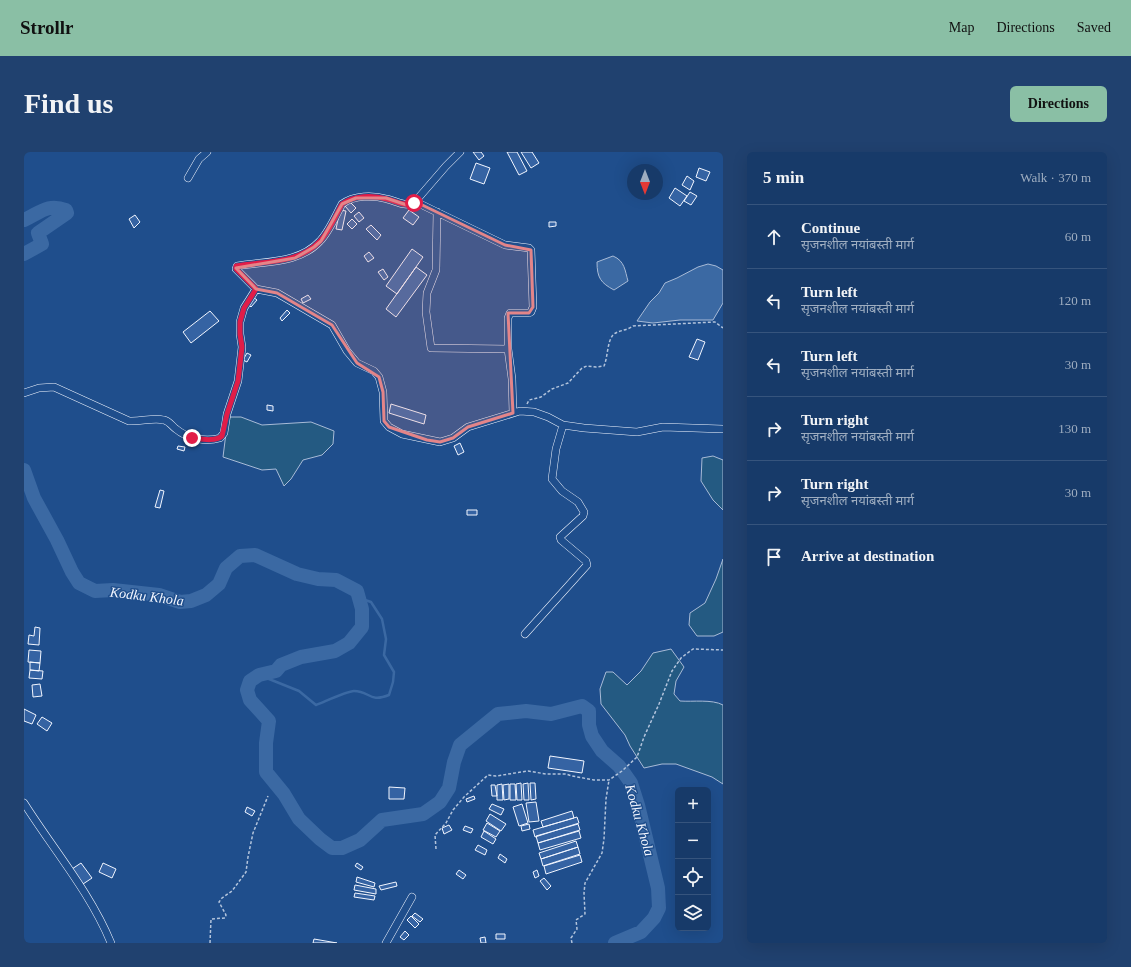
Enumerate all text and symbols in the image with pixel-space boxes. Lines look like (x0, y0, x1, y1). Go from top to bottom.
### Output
text: Strollr (20, 17, 73, 38)
text: Map (949, 20, 974, 35)
text: Directions (996, 20, 1055, 35)
text: Saved (1077, 20, 1111, 35)
button: Directions (1010, 86, 1107, 122)
text: Find us (24, 88, 114, 119)
north arrow (627, 164, 663, 200)
text: 5 min (763, 168, 804, 187)
text: Walk · 370 m (1020, 170, 1091, 185)
route start (405, 194, 423, 212)
text: Continue (801, 220, 860, 236)
icon: ahead (763, 226, 785, 248)
text: 60 m (1065, 229, 1091, 244)
text: सृजनशील नयांबस्ती मार्ग (801, 237, 914, 252)
text: Turn left (801, 284, 858, 300)
icon: left (763, 290, 785, 312)
text: 120 m (1058, 293, 1091, 308)
text: सृजनशील नयांबस्ती मार्ग (801, 301, 914, 316)
text: Turn left (801, 348, 858, 364)
icon: left (763, 354, 785, 376)
text: 30 m (1065, 357, 1091, 372)
text: सृजनशील नयांबस्ती मार्ग (801, 365, 914, 380)
text: Turn right (801, 412, 868, 428)
icon: right (763, 418, 785, 440)
text: 130 m (1058, 421, 1091, 436)
route end (183, 429, 201, 447)
text: सृजनशील नयांबस्ती मार्ग (801, 429, 914, 444)
text: Turn right (801, 476, 868, 492)
icon: right (763, 482, 785, 504)
text: 30 m (1065, 485, 1091, 500)
text: सृजनशील नयांबस्ती मार्ग (801, 493, 914, 508)
icon: arrive (763, 546, 785, 568)
text: Arrive at destination (801, 548, 934, 564)
water label: Kodku Khola (108, 584, 185, 608)
water label: Kodku Khola (622, 781, 657, 858)
map controls (675, 787, 711, 931)
button: + (675, 787, 711, 823)
button: − (675, 823, 711, 859)
button: locate (675, 859, 711, 895)
button: layers (675, 895, 711, 931)

